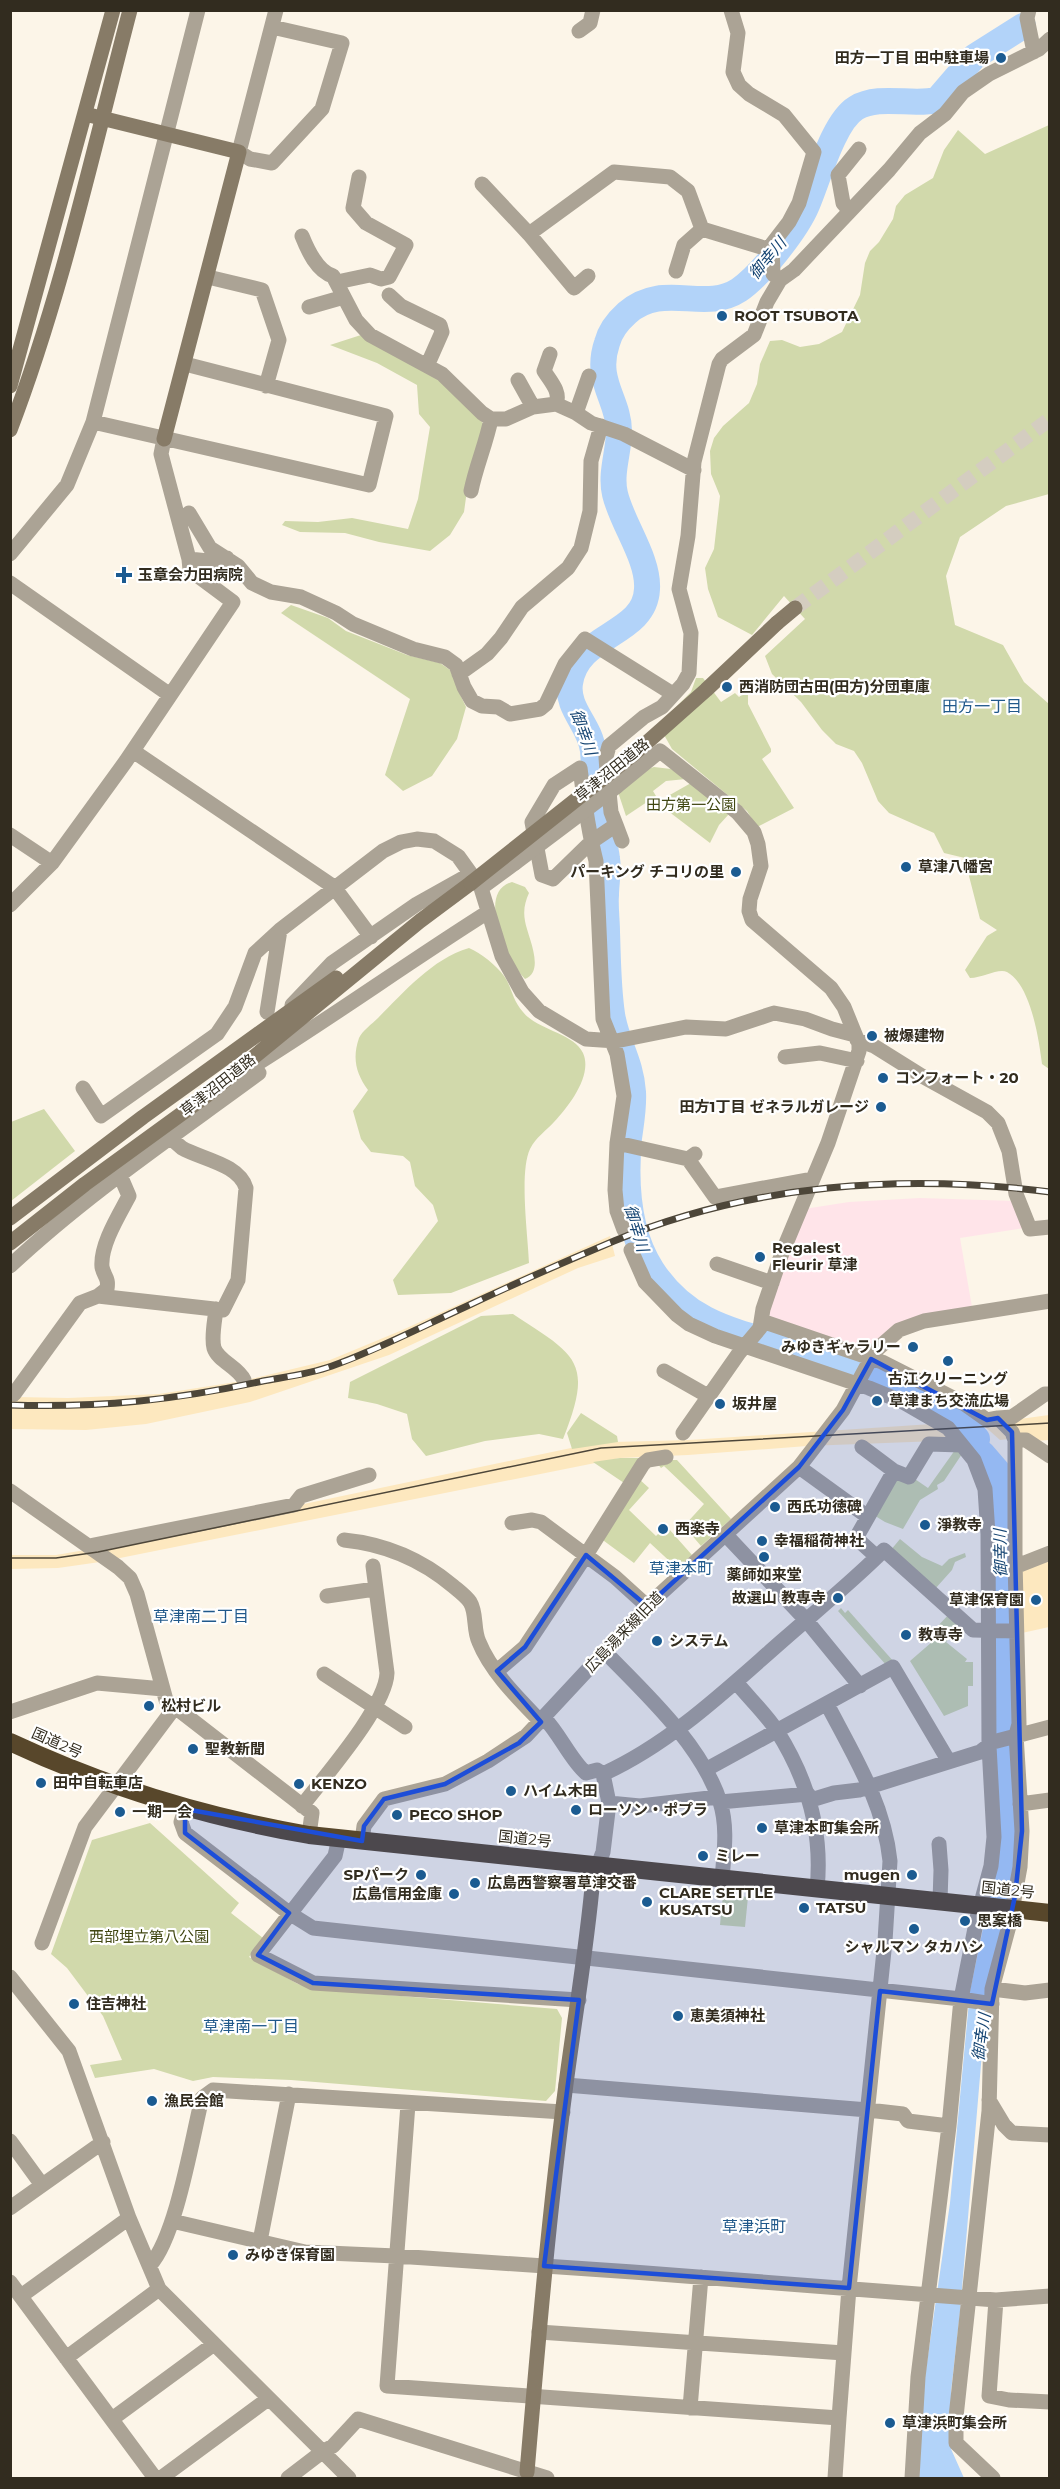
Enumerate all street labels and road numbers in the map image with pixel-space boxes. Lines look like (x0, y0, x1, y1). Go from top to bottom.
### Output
street label: 草津沼田道路 (571, 734, 653, 805)
street label: 草津沼田道路 (176, 1049, 259, 1120)
street label: 広島湯来線旧道 (580, 1587, 667, 1676)
street label: 国道2号 (29, 1723, 86, 1762)
street label: 国道2号 (497, 1826, 553, 1851)
street label: 国道2号 (980, 1877, 1036, 1902)

